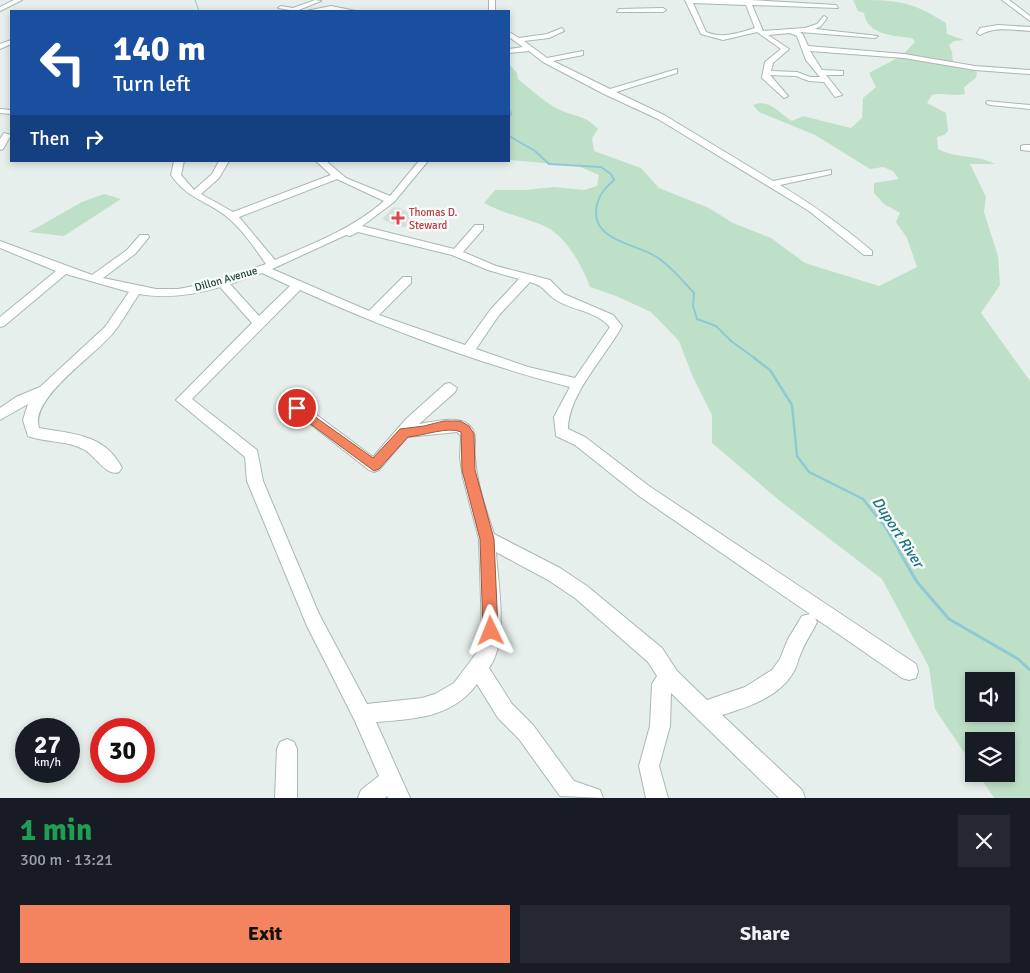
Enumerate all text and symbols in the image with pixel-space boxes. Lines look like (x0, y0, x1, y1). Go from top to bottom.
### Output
text: 140 m (113, 27, 206, 70)
icon: left (30, 30, 95, 95)
text: Turn left (113, 70, 191, 97)
icon: right (80, 125, 108, 153)
text: Then (30, 127, 70, 151)
place label: Thomas D. Steward (409, 206, 458, 232)
marker: Thomas D. Steward (391, 211, 405, 225)
street label: Dillon Avenue (193, 264, 259, 294)
pin (276, 387, 318, 429)
icon: arrive (283, 394, 311, 422)
water label: Duport River (868, 493, 929, 573)
position arrow (464, 604, 516, 656)
map controls (965, 672, 1015, 782)
button: sound (965, 672, 1015, 722)
speed limit sign: 30 (90, 718, 155, 783)
text: 27 (34, 729, 61, 760)
button: layers (965, 732, 1015, 782)
text: km/h (34, 755, 61, 770)
text: 1 min (20, 812, 92, 849)
button: close (958, 815, 1010, 867)
text: 300 m · 13:21 (20, 850, 113, 870)
button: Exit (20, 905, 510, 963)
button: Share (520, 905, 1010, 963)

